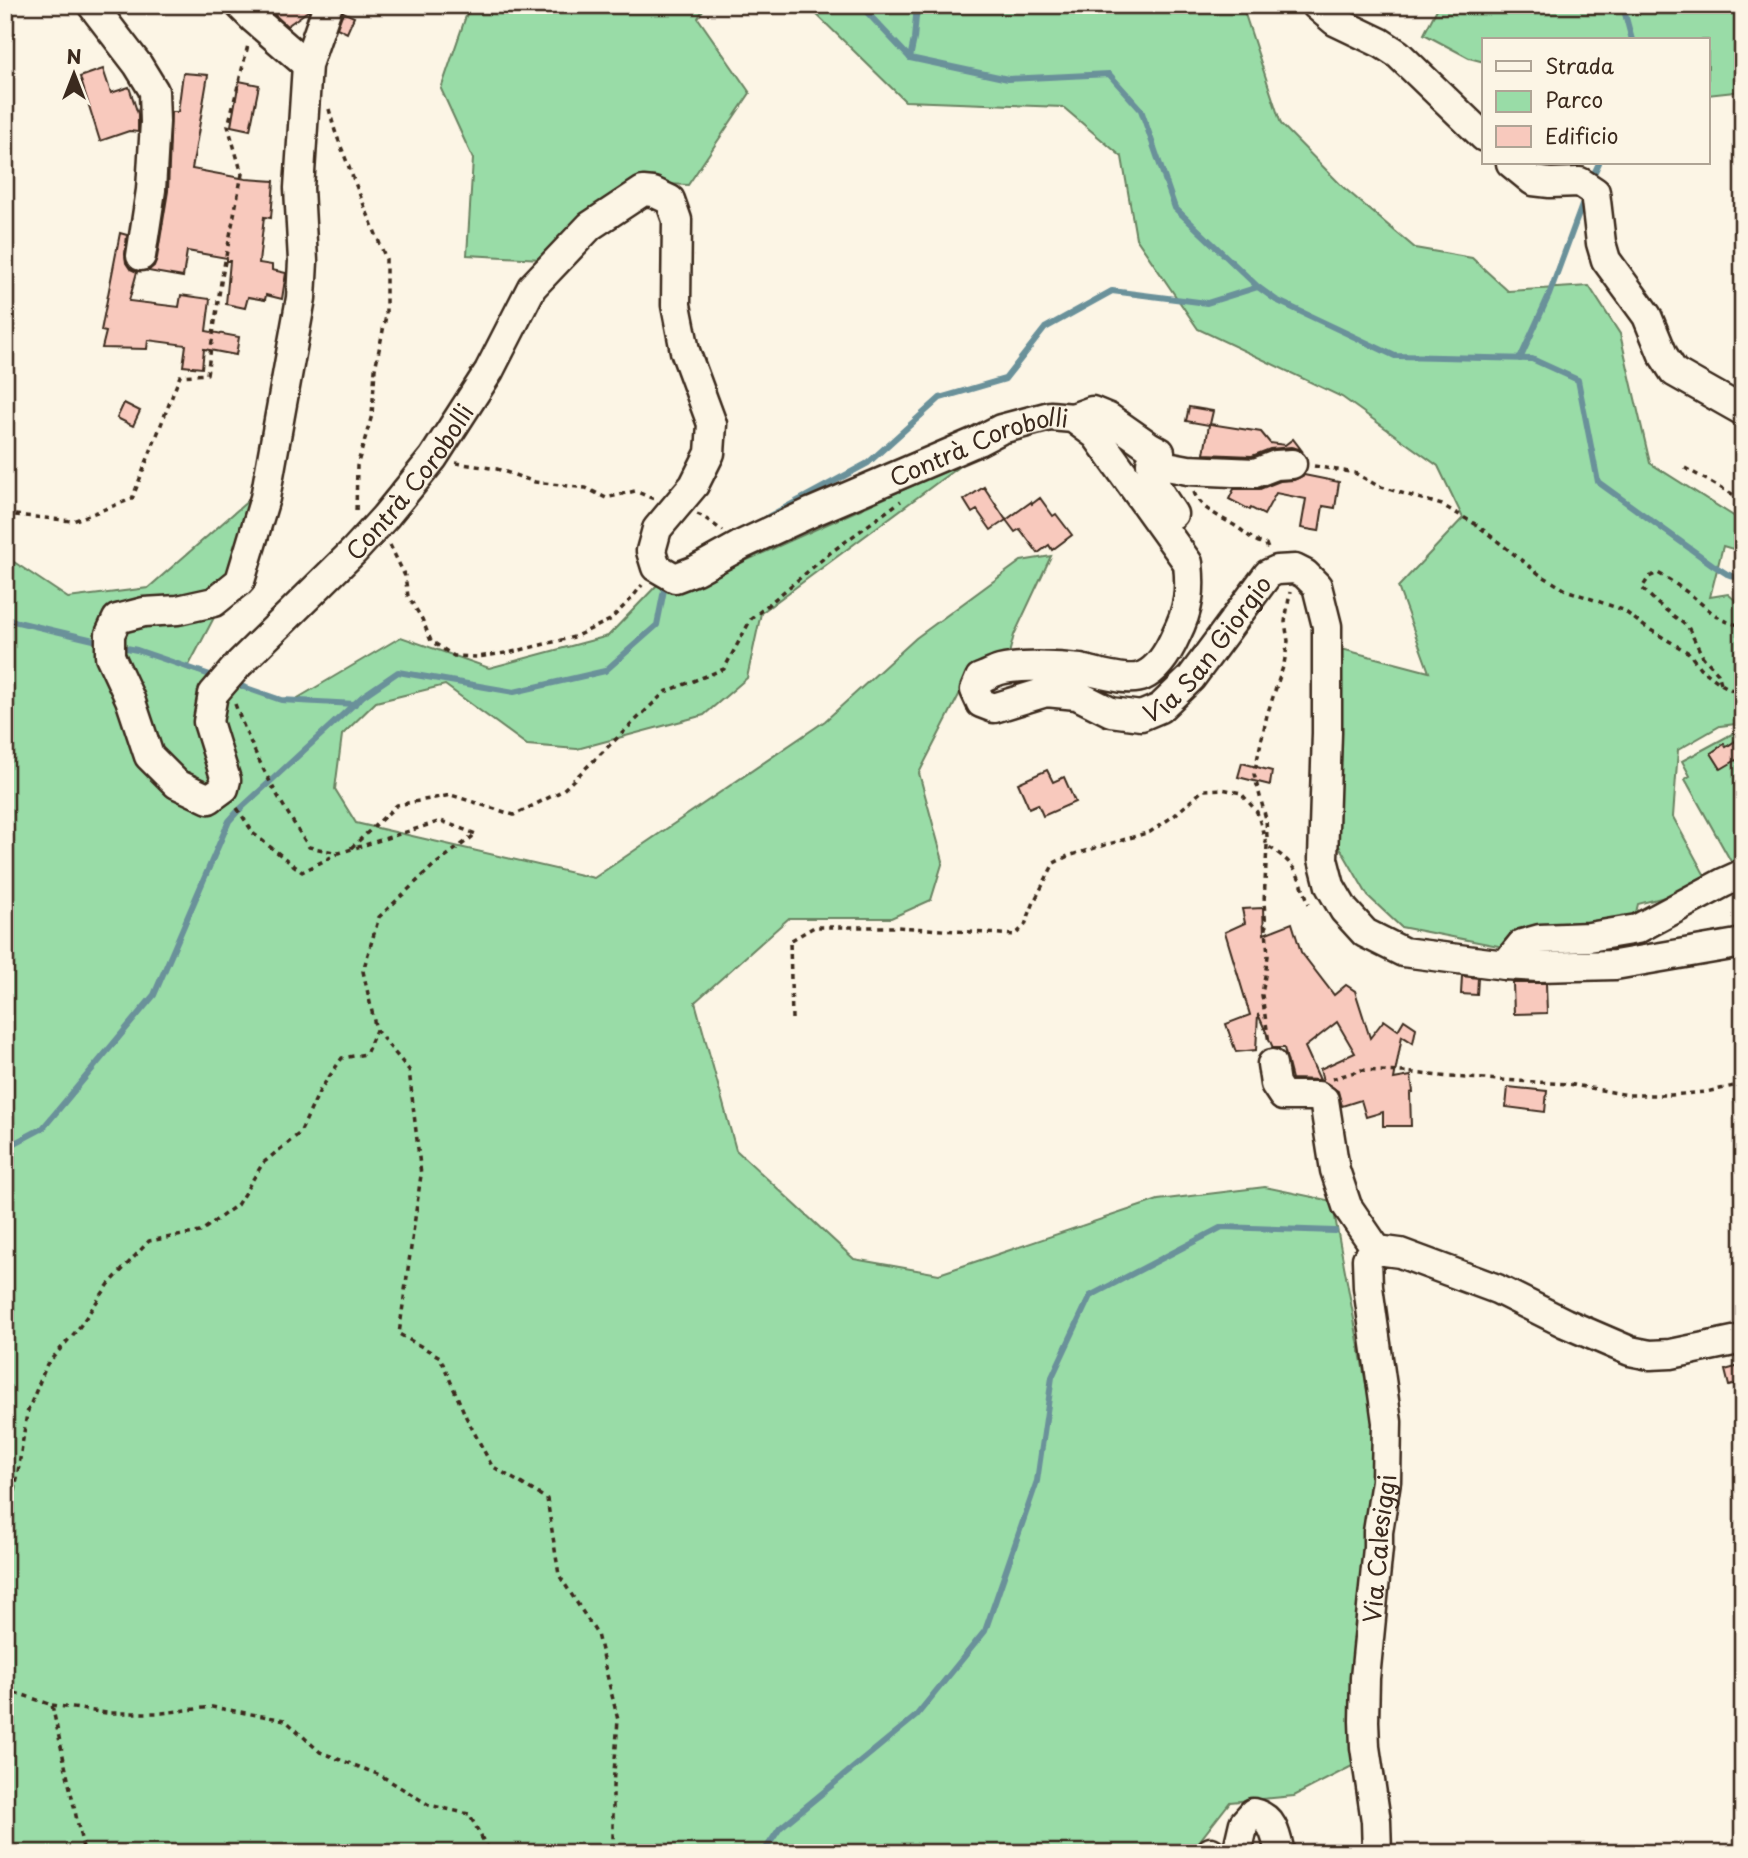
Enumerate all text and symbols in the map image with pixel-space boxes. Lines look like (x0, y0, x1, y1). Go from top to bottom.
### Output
north arrow (38, 38, 108, 108)
legend (1482, 38, 1710, 164)
text: N (66, 42, 82, 70)
text: Strada (1545, 49, 1615, 81)
text: Parco (1545, 83, 1603, 115)
text: Edificio (1545, 119, 1618, 151)
street label: Contrà Corobolli (337, 396, 482, 568)
street label: Contrà Corobolli (883, 398, 1070, 495)
street label: Via San Giorgio (1137, 567, 1280, 731)
street label: Via Calesiggi (1353, 1474, 1404, 1625)

